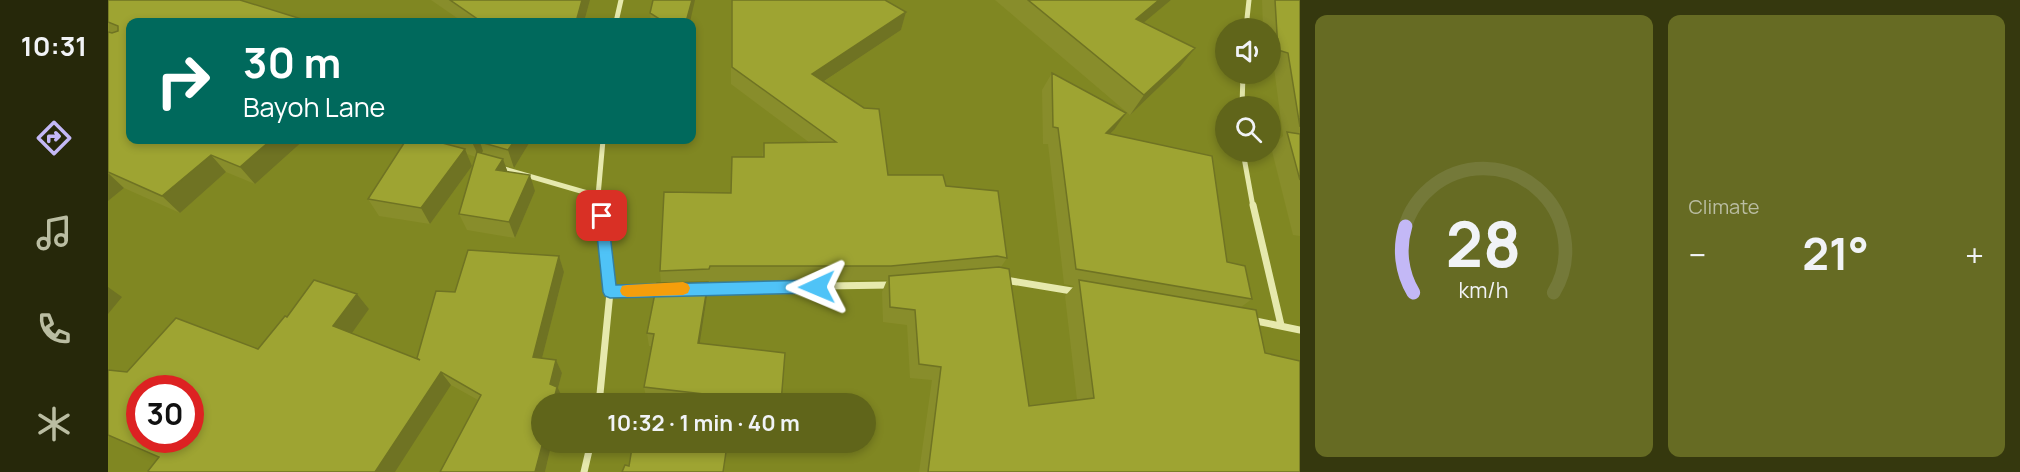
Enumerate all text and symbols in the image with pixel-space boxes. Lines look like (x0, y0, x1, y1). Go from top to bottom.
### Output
map controls (1215, 18, 1281, 162)
button: sound (1215, 18, 1281, 84)
text: 10:31 (21, 27, 87, 64)
text: 30 m (243, 33, 341, 91)
icon: right (144, 42, 222, 120)
text: Bayoh Lane (243, 88, 385, 125)
button: search (1215, 96, 1281, 162)
icon: directions (33, 117, 75, 159)
pin (576, 190, 627, 241)
text: Climate (1689, 193, 1760, 220)
icon: arrive (585, 199, 618, 232)
text: 28 (1446, 200, 1521, 286)
icon: music (33, 212, 75, 254)
text: 21° (1802, 222, 1869, 284)
text: − (1689, 232, 1706, 277)
text: + (1965, 232, 1984, 277)
position arrow (785, 255, 849, 319)
text: km/h (1459, 275, 1509, 304)
icon: phone (33, 308, 75, 350)
speed limit sign: 30 (126, 375, 204, 453)
icon: climate (33, 403, 75, 445)
text: 10:32 · 1 min · 40 m (607, 408, 800, 438)

